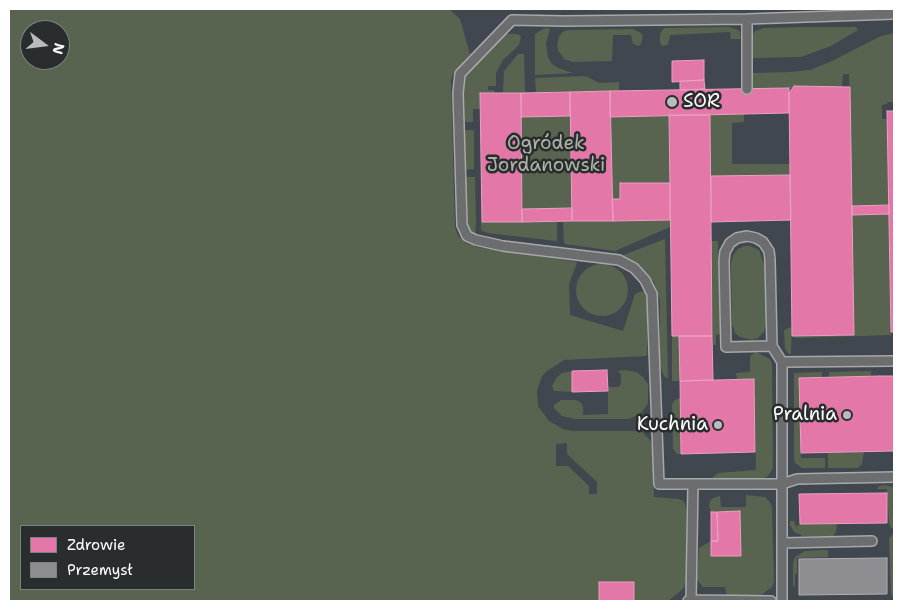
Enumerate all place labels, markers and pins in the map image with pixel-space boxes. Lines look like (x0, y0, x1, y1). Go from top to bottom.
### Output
place label: SOR (683, 91, 720, 113)
marker: SOR (665, 95, 679, 109)
place label: Pralnia (773, 404, 837, 426)
marker: Pralnia (841, 409, 853, 421)
place label: Kuchnia (637, 414, 708, 436)
marker: Kuchnia (712, 419, 724, 431)

